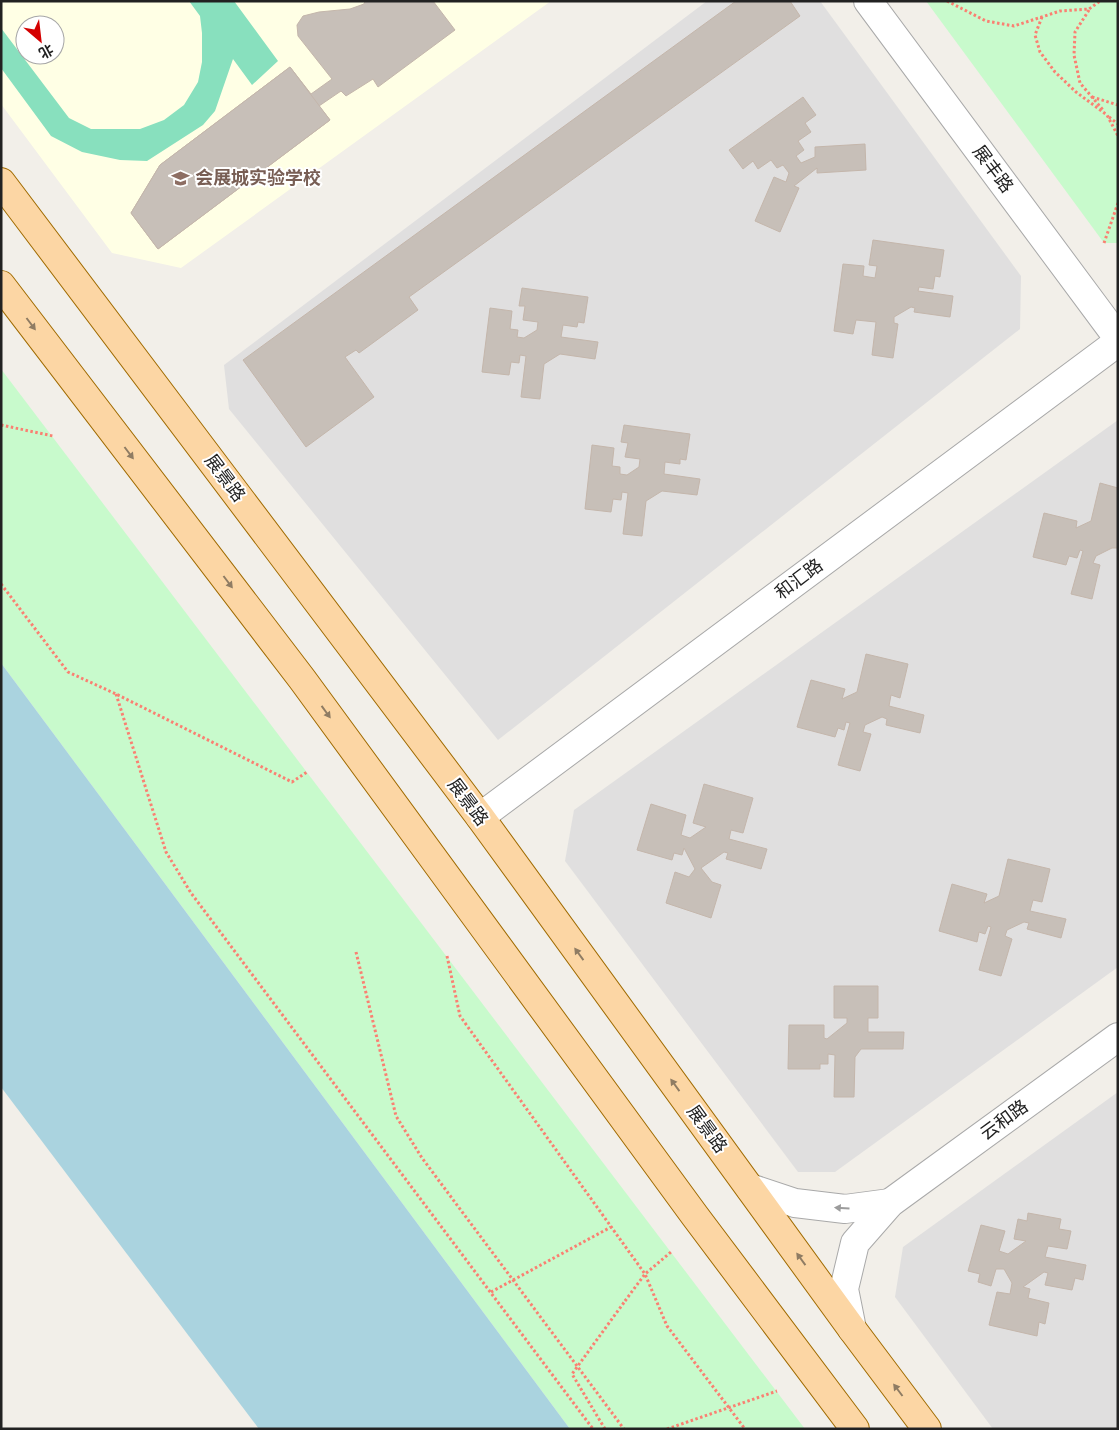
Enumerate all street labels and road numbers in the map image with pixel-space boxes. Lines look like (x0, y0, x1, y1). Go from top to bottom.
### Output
street label: 展丰路 (969, 140, 1019, 197)
street label: 展景路 (201, 449, 251, 506)
street label: 和汇路 (770, 553, 827, 603)
street label: 展景路 (444, 773, 494, 830)
street label: 云和路 (975, 1094, 1032, 1144)
street label: 展景路 (683, 1100, 733, 1157)

